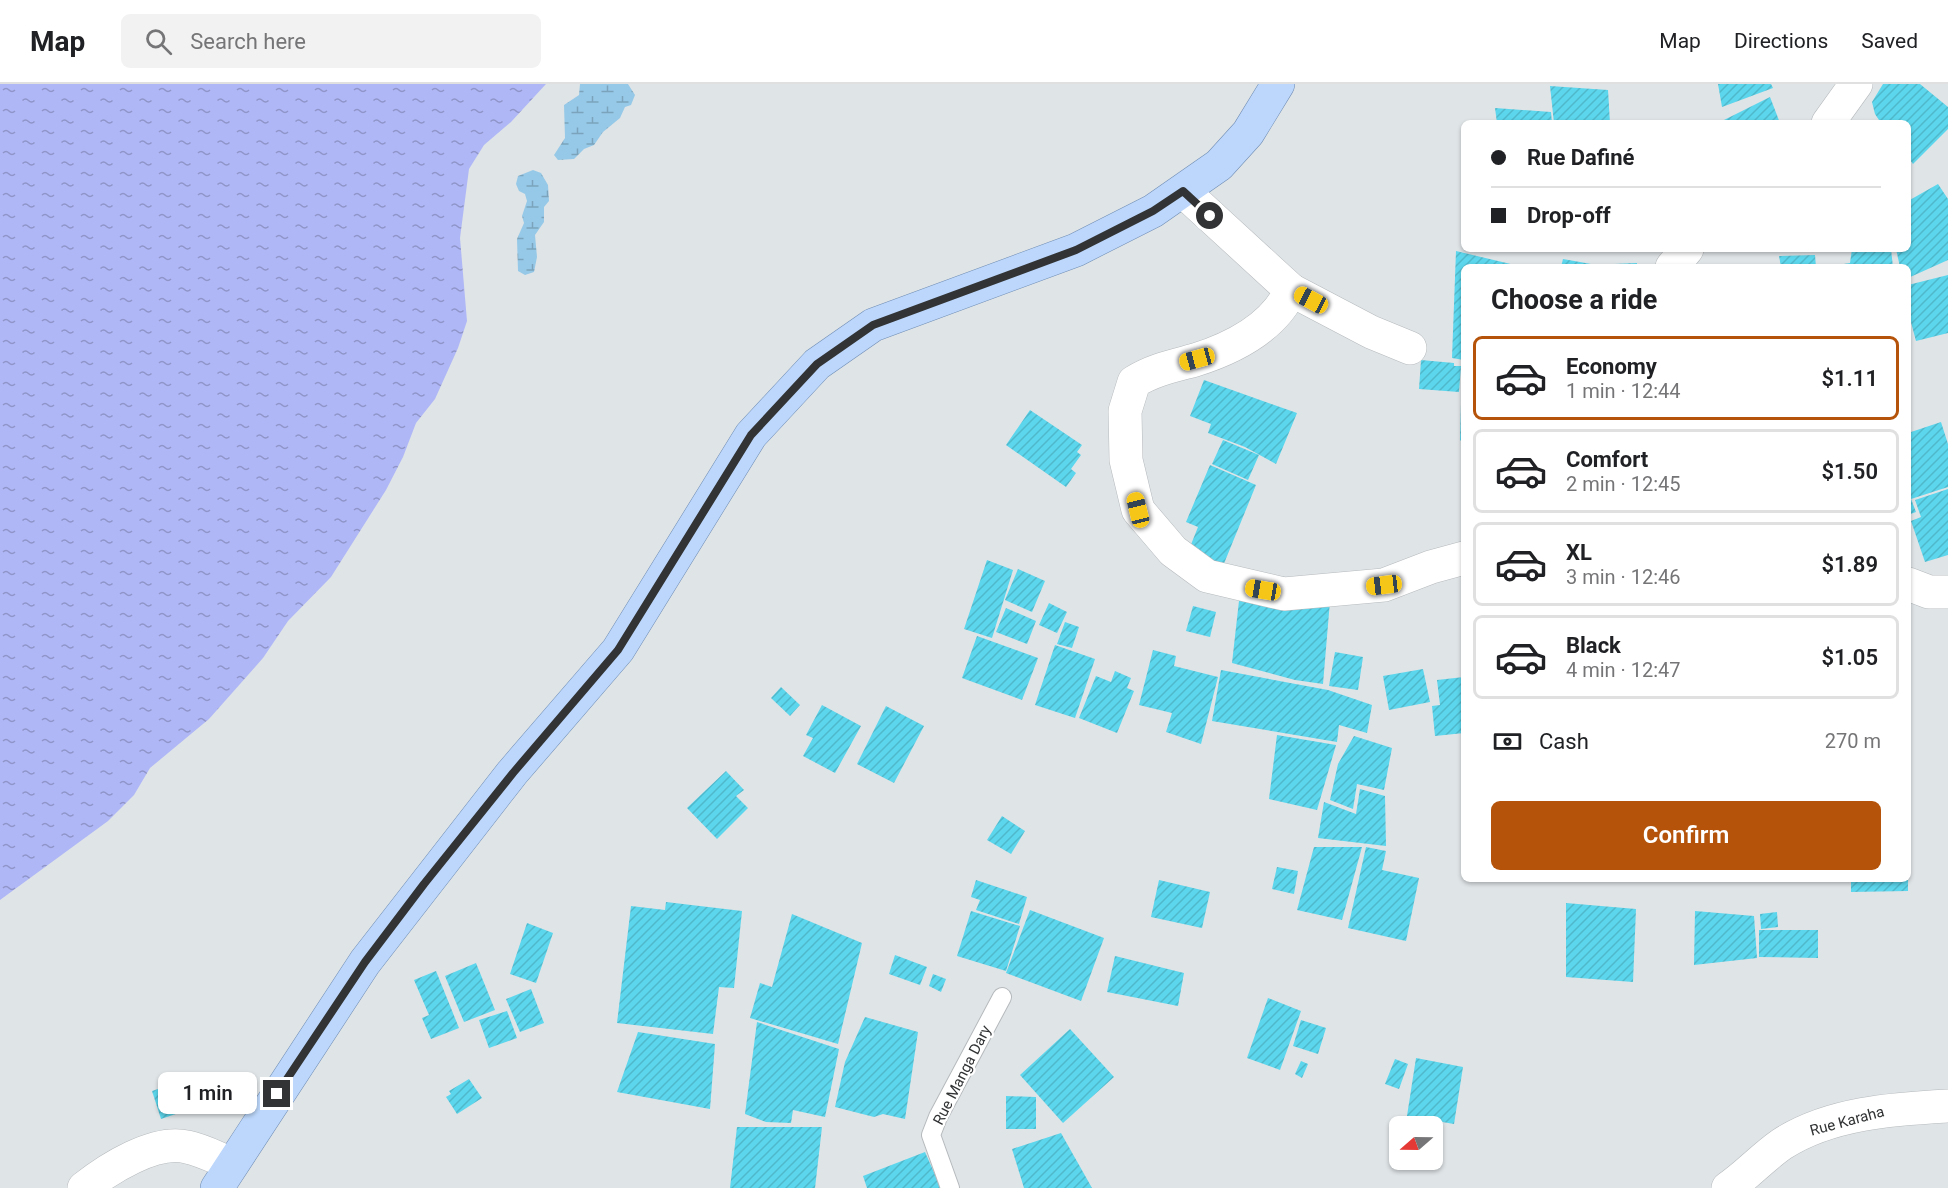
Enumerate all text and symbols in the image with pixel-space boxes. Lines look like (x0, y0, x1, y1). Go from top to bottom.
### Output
search box (121, 14, 541, 68)
text: Map (30, 25, 85, 58)
icon: search (142, 25, 175, 58)
text: Search here (190, 29, 306, 54)
text: Map (1659, 29, 1701, 53)
text: Directions (1734, 29, 1828, 53)
text: Saved (1861, 29, 1918, 53)
text: Rue Dafiné (1527, 145, 1634, 170)
route start (1196, 202, 1223, 229)
text: Drop-off (1527, 203, 1611, 228)
car (1291, 284, 1331, 316)
text: Choose a ride (1491, 284, 1657, 316)
car (1177, 346, 1217, 372)
icon: car (1494, 351, 1548, 405)
text: Economy (1566, 354, 1657, 379)
text: $1.11 (1821, 366, 1878, 391)
text: 1 min · 12:44 (1566, 379, 1681, 403)
icon: car (1494, 444, 1548, 498)
text: Comfort (1566, 447, 1648, 472)
text: $1.50 (1821, 459, 1878, 484)
text: 2 min · 12:45 (1566, 472, 1681, 496)
car (1125, 490, 1151, 530)
icon: car (1494, 537, 1548, 591)
text: XL (1566, 540, 1592, 565)
text: $1.89 (1821, 552, 1878, 577)
text: 3 min · 12:46 (1566, 565, 1681, 589)
car (1365, 574, 1403, 596)
car (1244, 578, 1282, 602)
icon: car (1494, 630, 1548, 684)
text: Black (1566, 633, 1621, 658)
text: $1.05 (1821, 645, 1878, 670)
text: 4 min · 12:47 (1566, 658, 1681, 682)
icon: cash (1491, 725, 1524, 758)
text: Cash (1539, 729, 1589, 754)
text: 270 m (1825, 729, 1881, 753)
button: Confirm (1491, 801, 1881, 870)
street label: Rue Manga Dary (929, 1022, 995, 1128)
callout: 1 min (157, 1073, 256, 1115)
route end (263, 1080, 290, 1107)
text: 1 min (182, 1081, 233, 1105)
street label: Rue Karaha (1808, 1102, 1886, 1140)
north arrow (1389, 1116, 1443, 1170)
map controls (1389, 1116, 1443, 1170)

